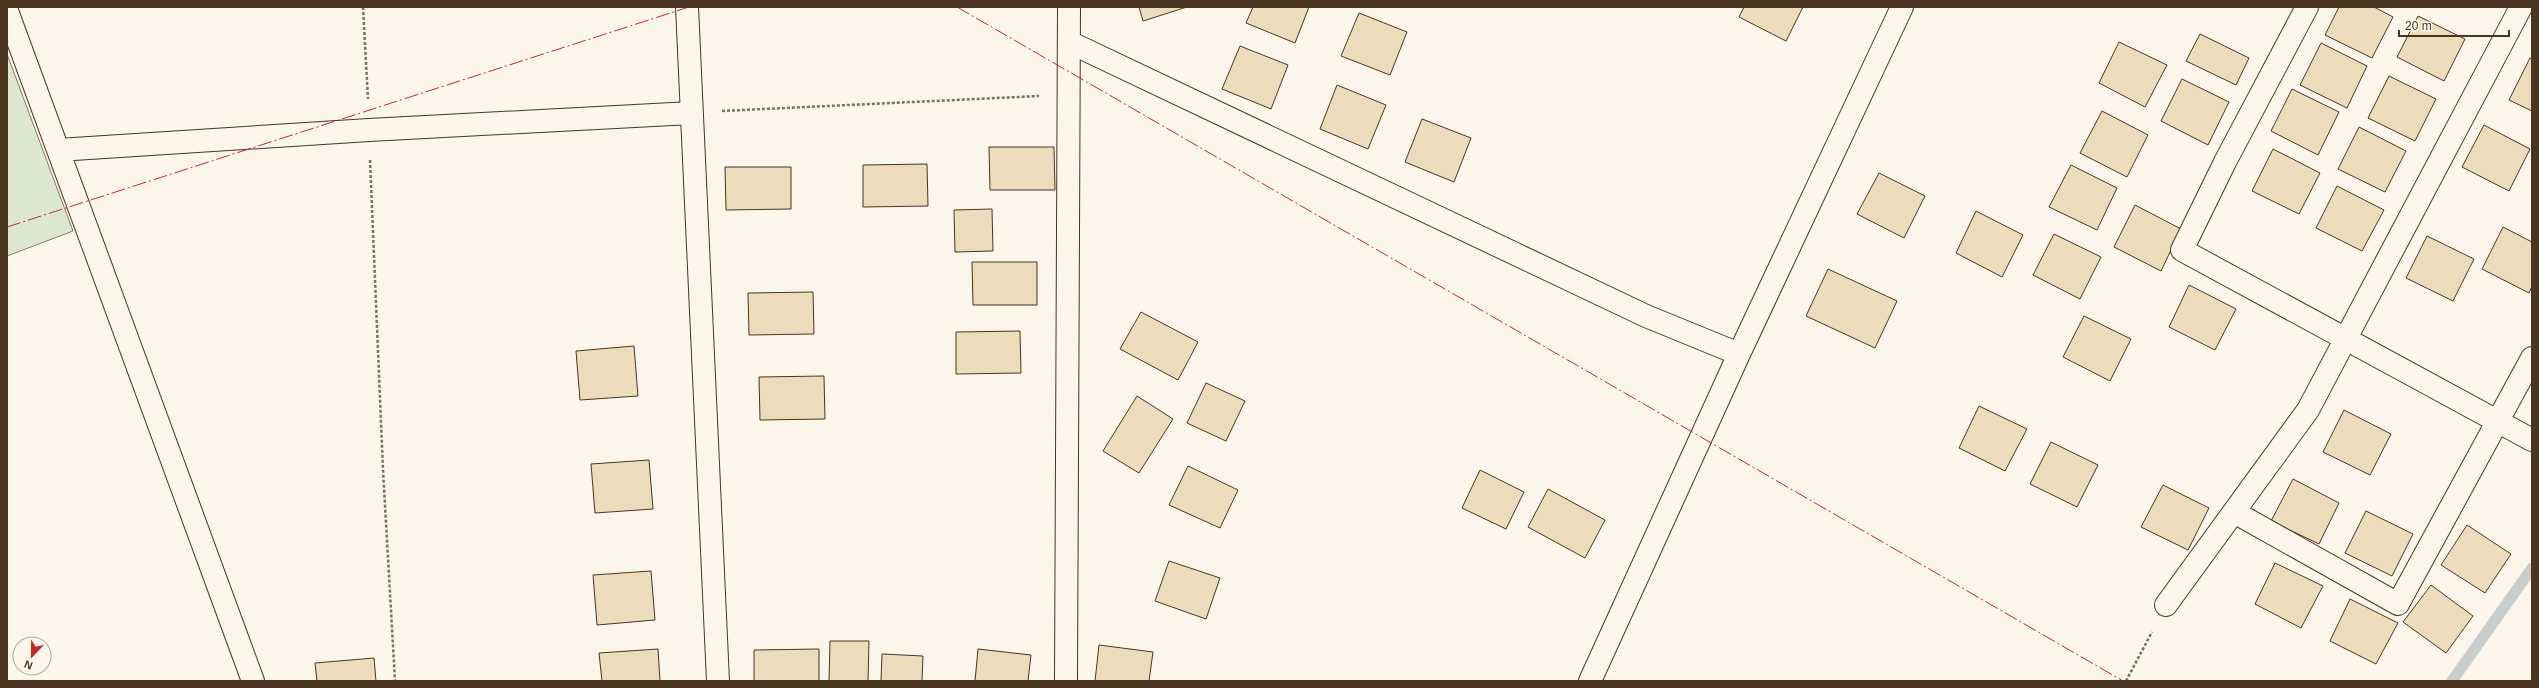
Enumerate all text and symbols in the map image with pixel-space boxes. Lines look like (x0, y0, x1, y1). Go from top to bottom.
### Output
scale bar (2399, 12, 2509, 38)
text: 20 m (2405, 19, 2432, 33)
north arrow (12, 636, 52, 676)
text: N (22, 658, 34, 672)

